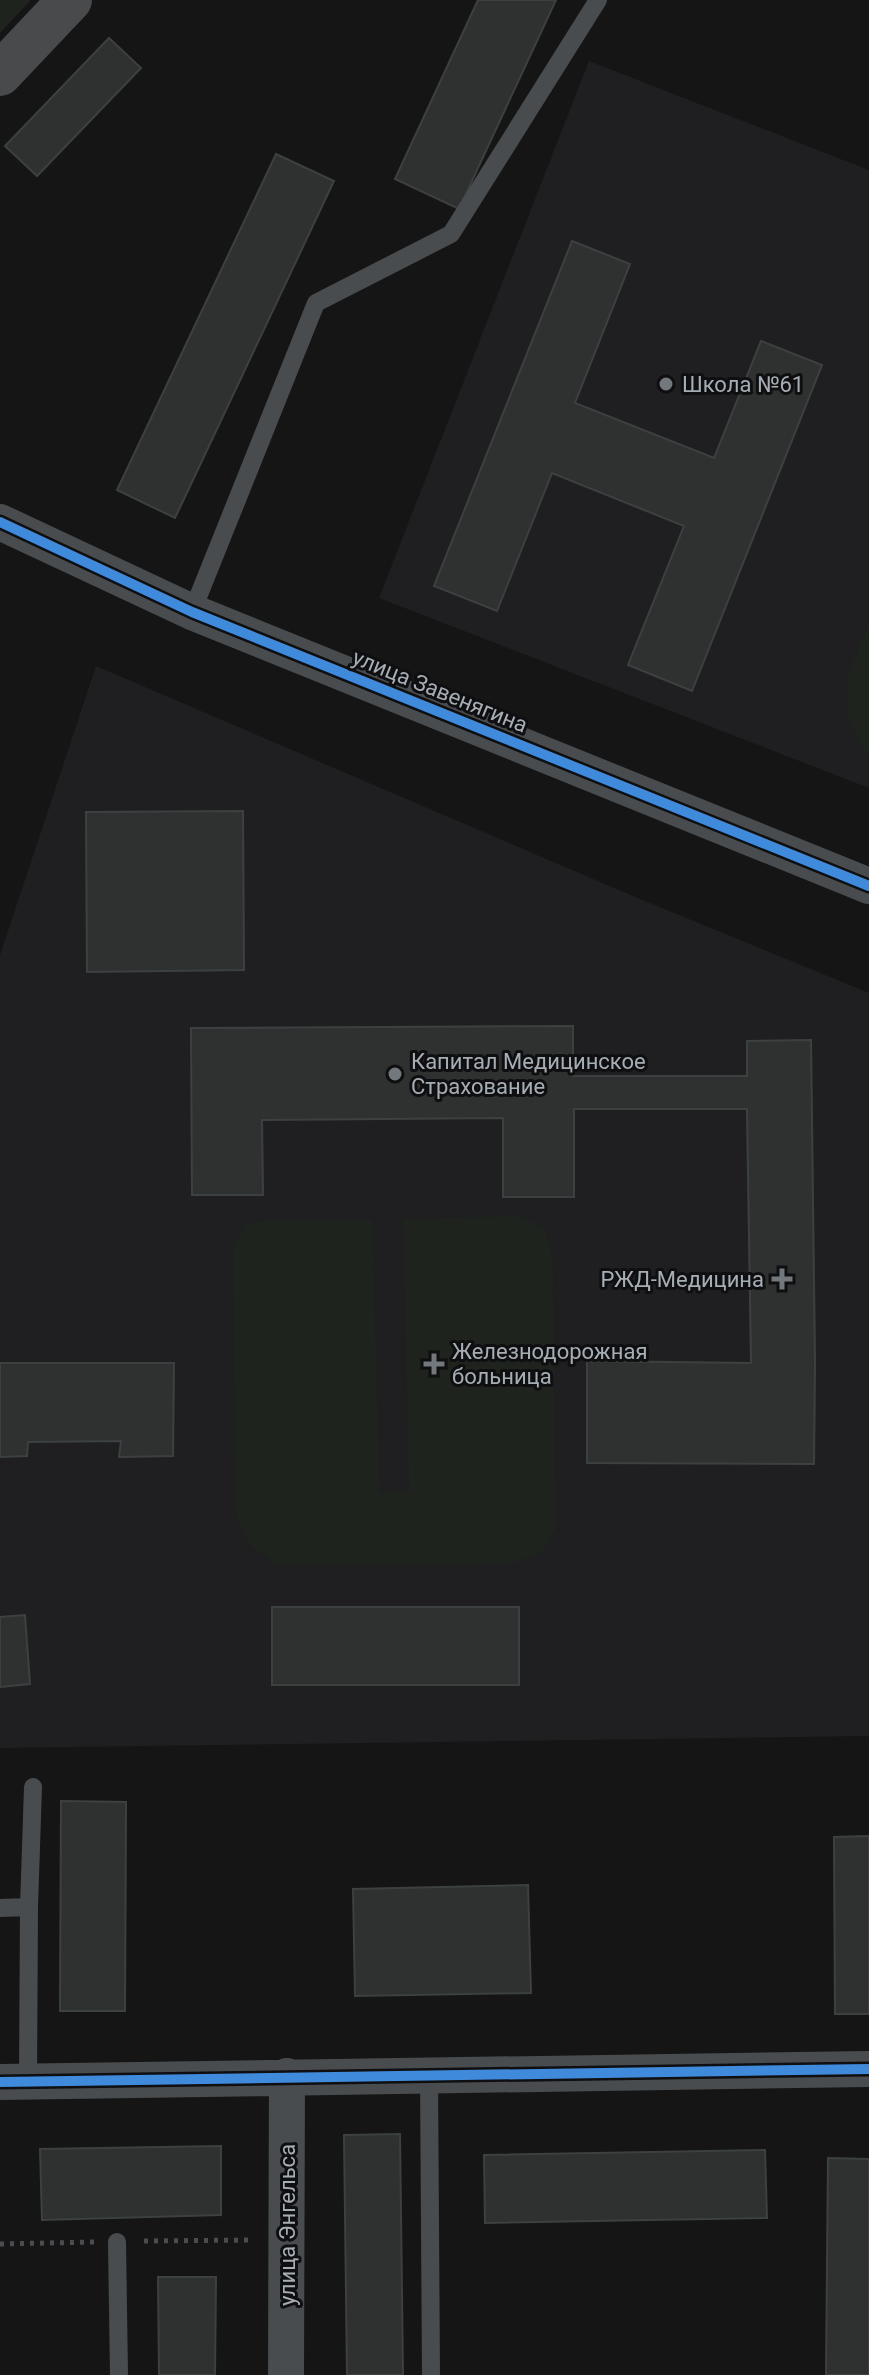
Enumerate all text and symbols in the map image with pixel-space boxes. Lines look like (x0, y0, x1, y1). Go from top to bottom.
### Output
place label: Школа №61 (682, 372, 804, 397)
marker: Школа №61 (657, 375, 675, 393)
street label: улица Завенягина (349, 644, 531, 738)
place label: Капитал Медицинское Страхование (411, 1049, 646, 1099)
marker: Капитал Медицинское Страхование (386, 1065, 404, 1083)
place label: РЖД-Медицина (600, 1267, 764, 1292)
marker: РЖД-Медицина (771, 1268, 793, 1290)
place label: Железнодорожная больница (452, 1339, 647, 1389)
marker: Железнодорожная больница (423, 1353, 445, 1375)
street label: улица Энгельса (275, 2144, 300, 2306)

